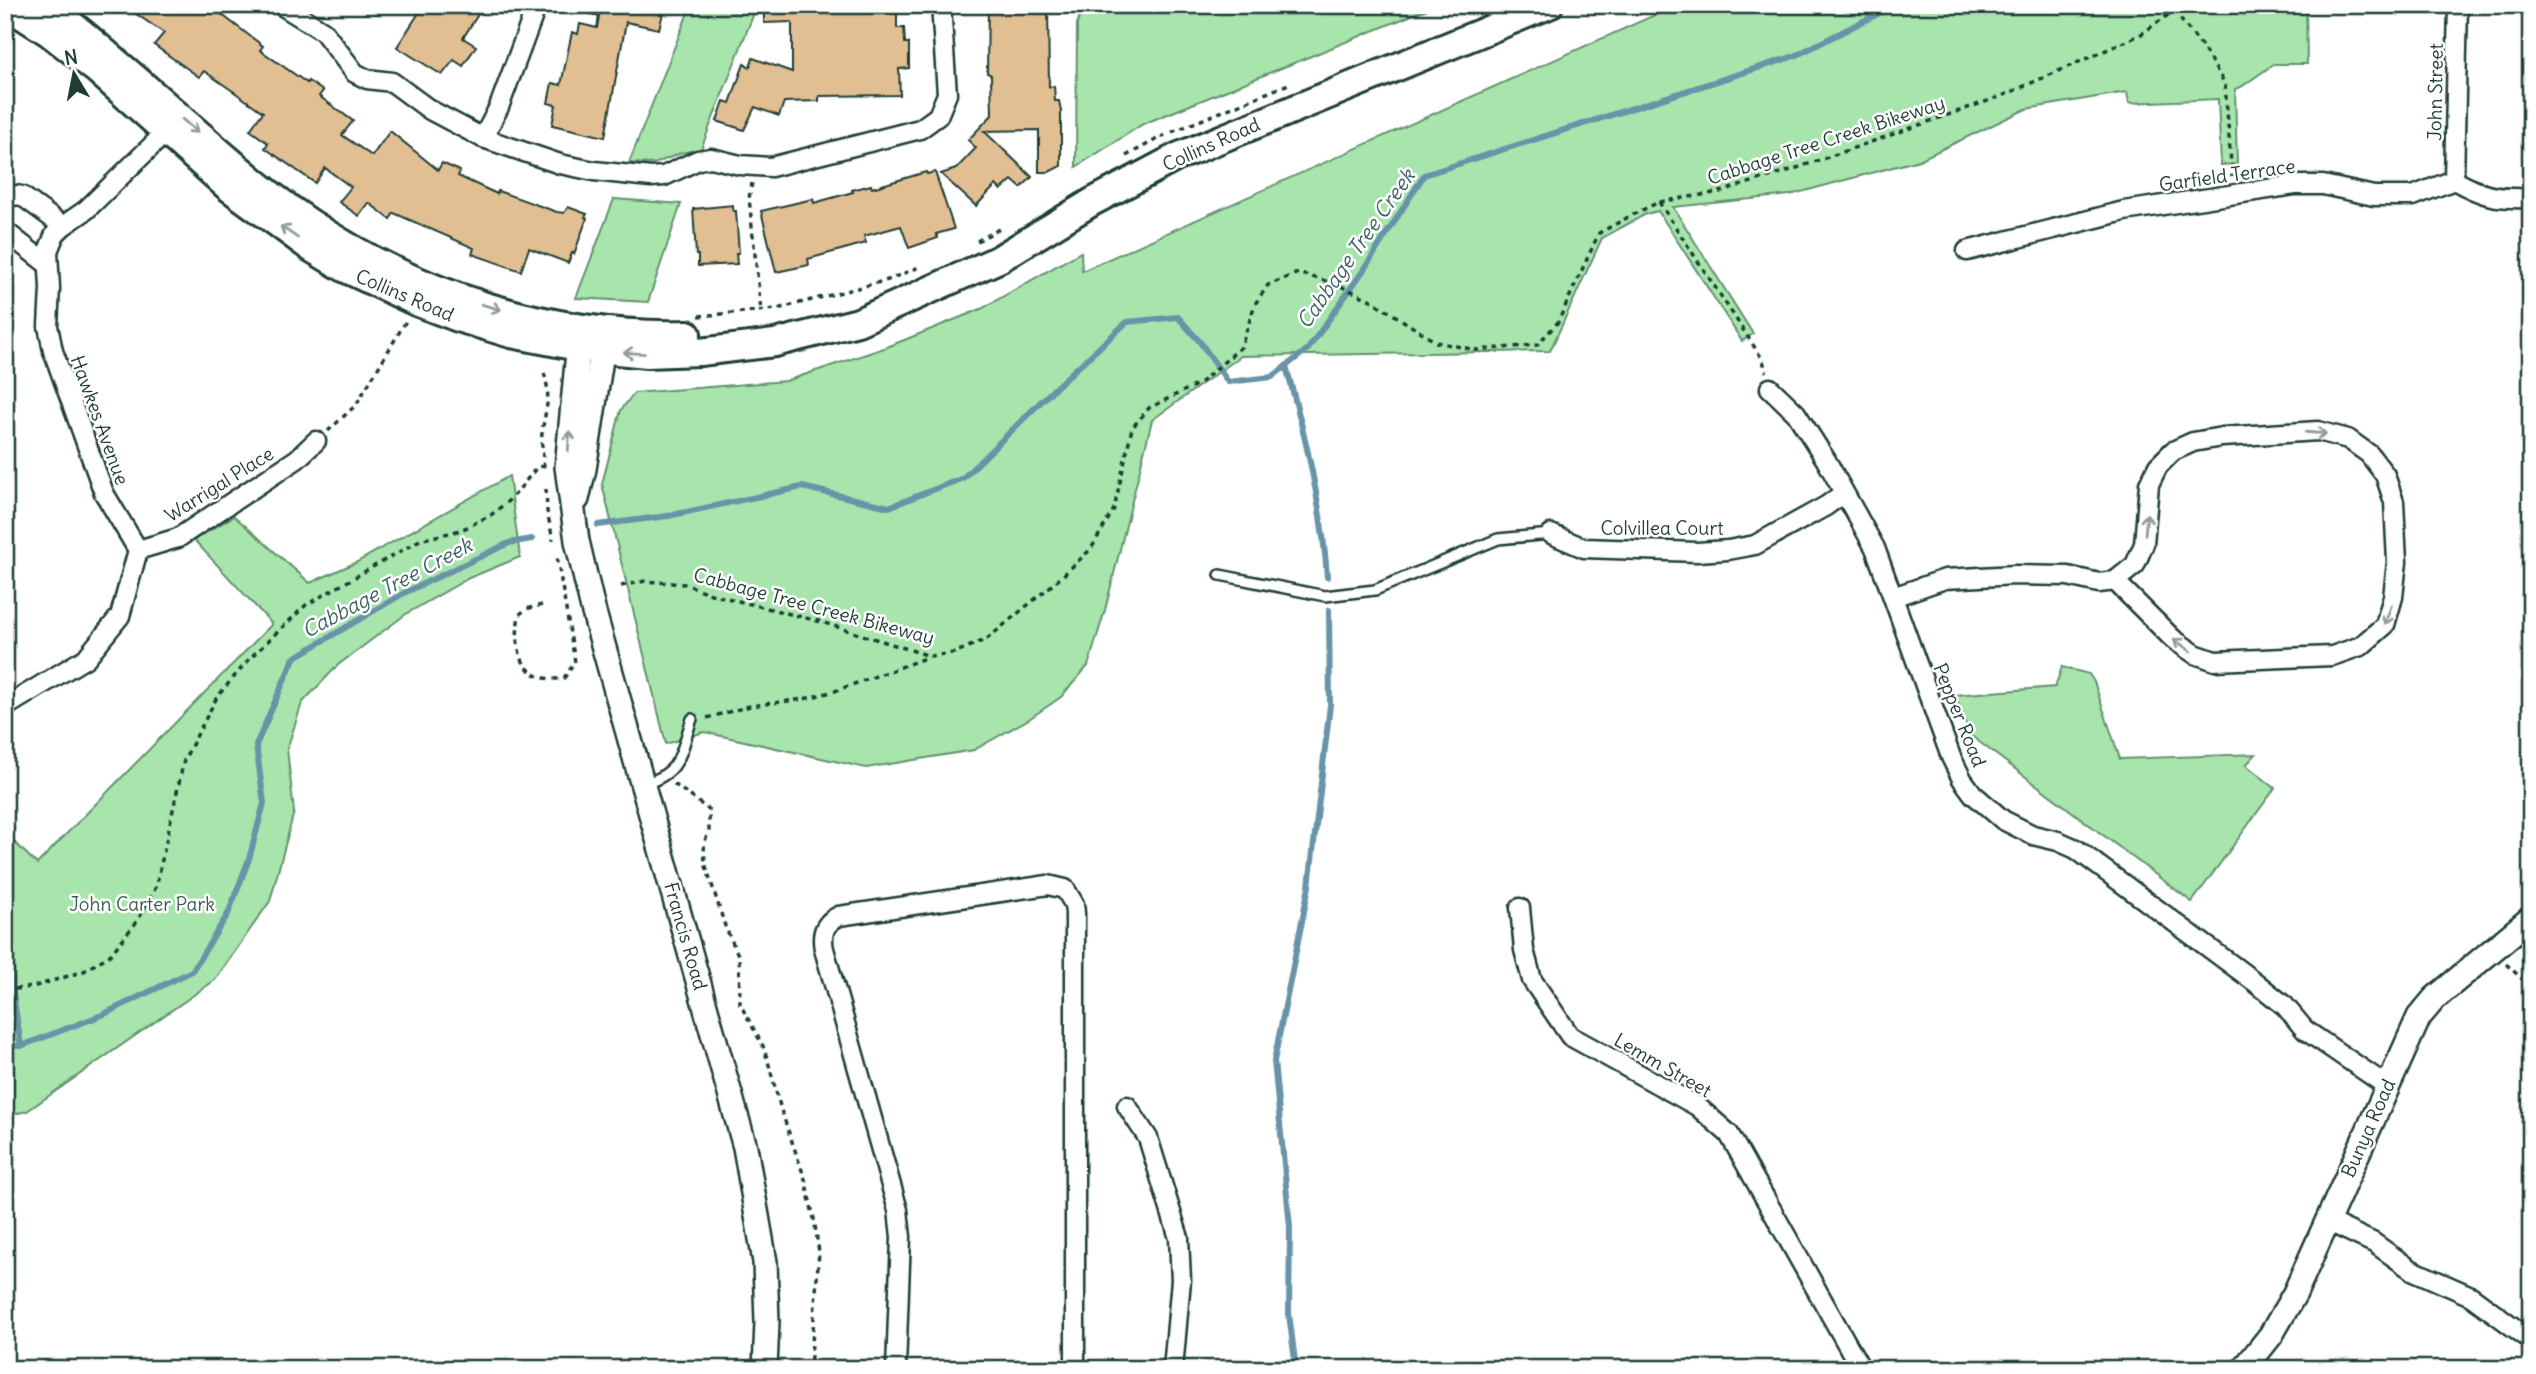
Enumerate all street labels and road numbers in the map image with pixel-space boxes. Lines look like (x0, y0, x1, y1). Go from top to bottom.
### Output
street label: John Street (2422, 43, 2448, 141)
street label: Cabbage Tree Creek Bikeway (1704, 90, 1948, 190)
street label: Collins Road (1158, 112, 1264, 176)
street label: Garfield Terrace (2157, 154, 2297, 196)
street label: Collins Road (352, 264, 458, 326)
street label: Hawkes Avenue (65, 352, 135, 488)
street label: Warrigal Place (160, 441, 278, 527)
street label: Colvillea Court (1600, 516, 1724, 540)
street label: Cabbage Tree Creek Bikeway (691, 562, 937, 650)
street label: Pepper Road (1928, 660, 1992, 770)
street label: Francis Road (659, 879, 713, 993)
street label: Lemm Street (1610, 1027, 1716, 1103)
street label: Bunya Road (2336, 1075, 2400, 1181)

